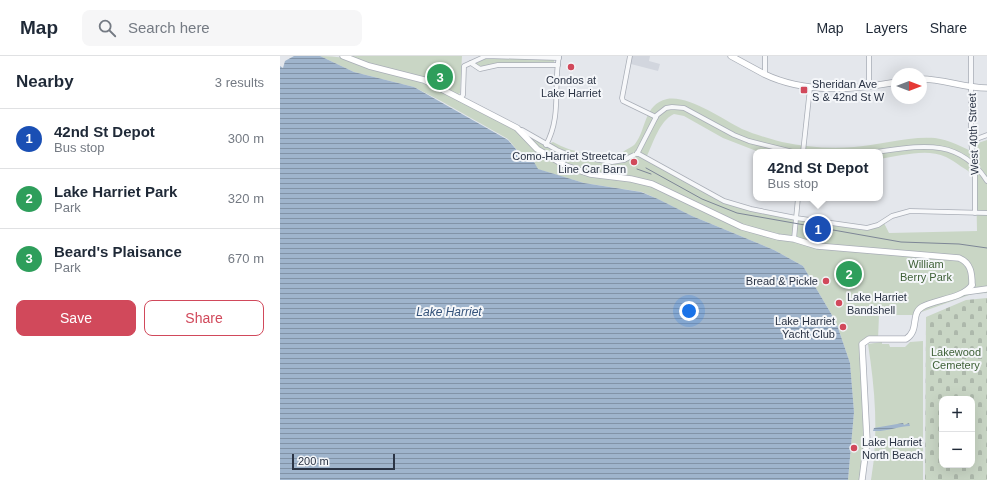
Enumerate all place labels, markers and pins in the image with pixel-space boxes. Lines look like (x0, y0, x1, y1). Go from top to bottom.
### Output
pin: 3 (427, 62, 453, 92)
marker: Condos at Lake Harriet (566, 62, 576, 72)
place label: Condos at Lake Harriet (541, 74, 601, 99)
place label: Sheridan Ave S & 42nd St W (812, 78, 885, 103)
marker: Sheridan Ave S & 42nd St W (799, 85, 809, 95)
place label: Como-Harriet Streetcar Line Car Barn (512, 150, 626, 175)
marker: Como-Harriet Streetcar Line Car Barn (629, 157, 639, 167)
pin: 1 (805, 214, 831, 244)
pin: 2 (836, 259, 862, 289)
place label: Bread & Pickle (746, 275, 818, 287)
marker: Bread & Pickle (821, 276, 831, 286)
place label: Lake Harriet Bandshell (847, 291, 907, 316)
marker: Lake Harriet Bandshell (834, 298, 844, 308)
place label: Lake Harriet Yacht Club (775, 315, 835, 340)
marker: Lake Harriet Yacht Club (838, 322, 848, 332)
place label: Lake Harriet North Beach (862, 436, 923, 461)
marker: Lake Harriet North Beach (849, 443, 859, 453)

